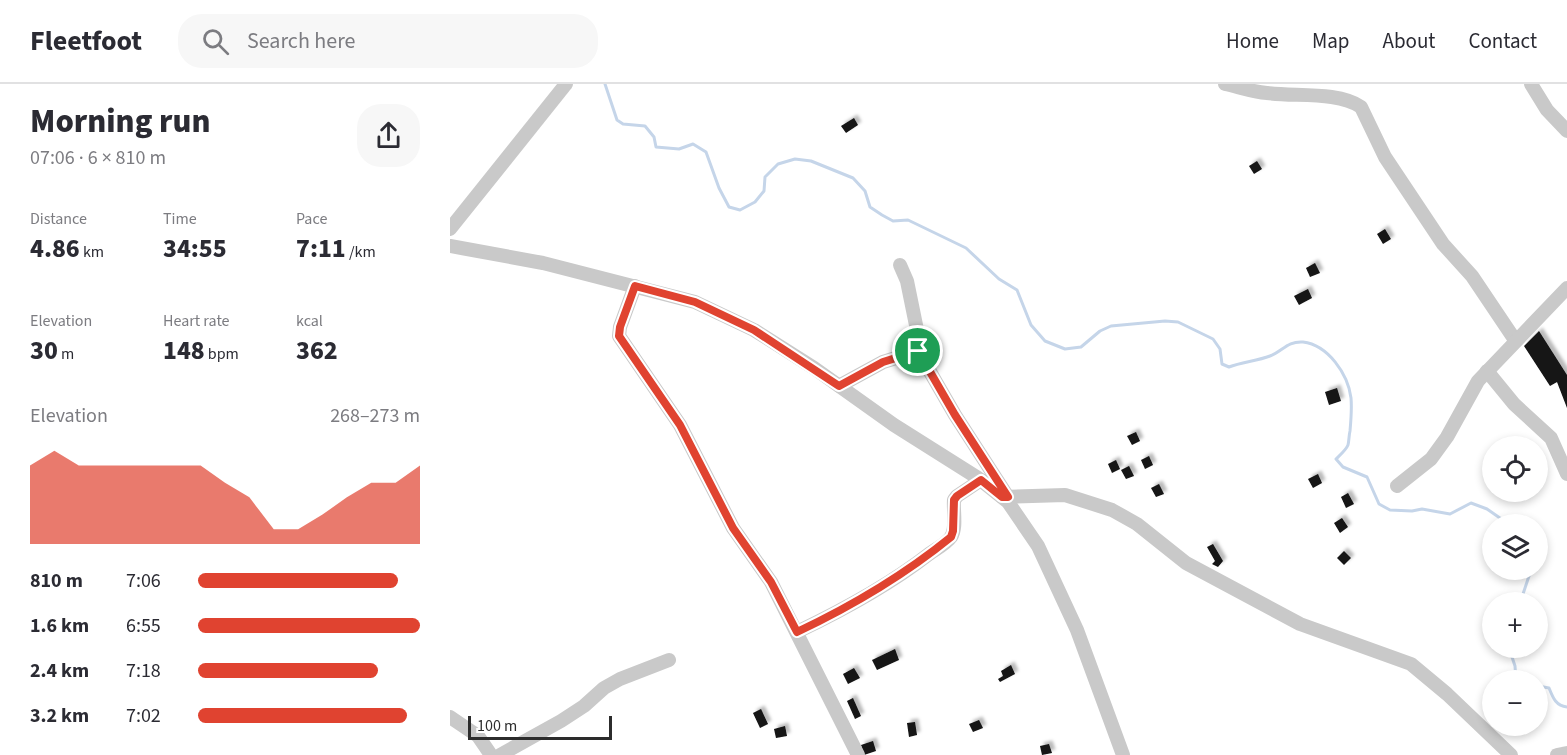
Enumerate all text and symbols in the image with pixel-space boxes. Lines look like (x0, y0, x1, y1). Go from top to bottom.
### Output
search box (178, 14, 598, 68)
text: Fleetfoot (30, 21, 142, 61)
icon: search (199, 25, 232, 58)
text: Search here (247, 25, 355, 57)
text: Home (1226, 26, 1279, 56)
text: Map (1312, 26, 1350, 56)
text: About (1383, 26, 1435, 56)
text: Contact (1468, 26, 1537, 56)
text: Morning run (30, 98, 210, 145)
button: share (357, 104, 420, 167)
text: 07:06 · 6 × 810 m (30, 144, 166, 172)
text: Distance (30, 208, 87, 230)
text: Time (163, 208, 197, 230)
text: Pace (296, 208, 327, 230)
text: 4.86 (30, 230, 80, 267)
text: 34:55 (163, 230, 227, 267)
text: 7:11 (296, 230, 346, 267)
text: km (80, 241, 104, 263)
text: /km (346, 241, 376, 263)
text: Elevation (30, 310, 92, 332)
text: Heart rate (163, 310, 230, 332)
text: kcal (296, 310, 323, 332)
pin (892, 325, 943, 376)
text: 30 (30, 332, 58, 369)
text: 148 (163, 332, 205, 369)
text: 362 (296, 332, 338, 369)
icon: arrive (901, 334, 934, 367)
text: m (58, 343, 74, 365)
text: bpm (205, 343, 239, 365)
text: Elevation (30, 402, 108, 430)
text: 268–273 m (330, 402, 420, 430)
map controls (1482, 436, 1548, 736)
button: locate (1482, 436, 1548, 502)
button: layers (1482, 514, 1548, 580)
text: 810 m (30, 567, 83, 595)
text: 7:06 (126, 567, 161, 595)
button: + (1482, 592, 1548, 658)
text: 1.6 km (30, 612, 89, 640)
text: 6:55 (126, 612, 161, 640)
text: 2.4 km (30, 657, 89, 685)
text: 7:18 (126, 657, 161, 685)
button: − (1482, 670, 1548, 736)
text: 3.2 km (30, 702, 89, 730)
text: 7:02 (126, 702, 161, 730)
scale bar (468, 713, 612, 740)
text: 100 m (477, 715, 517, 737)

